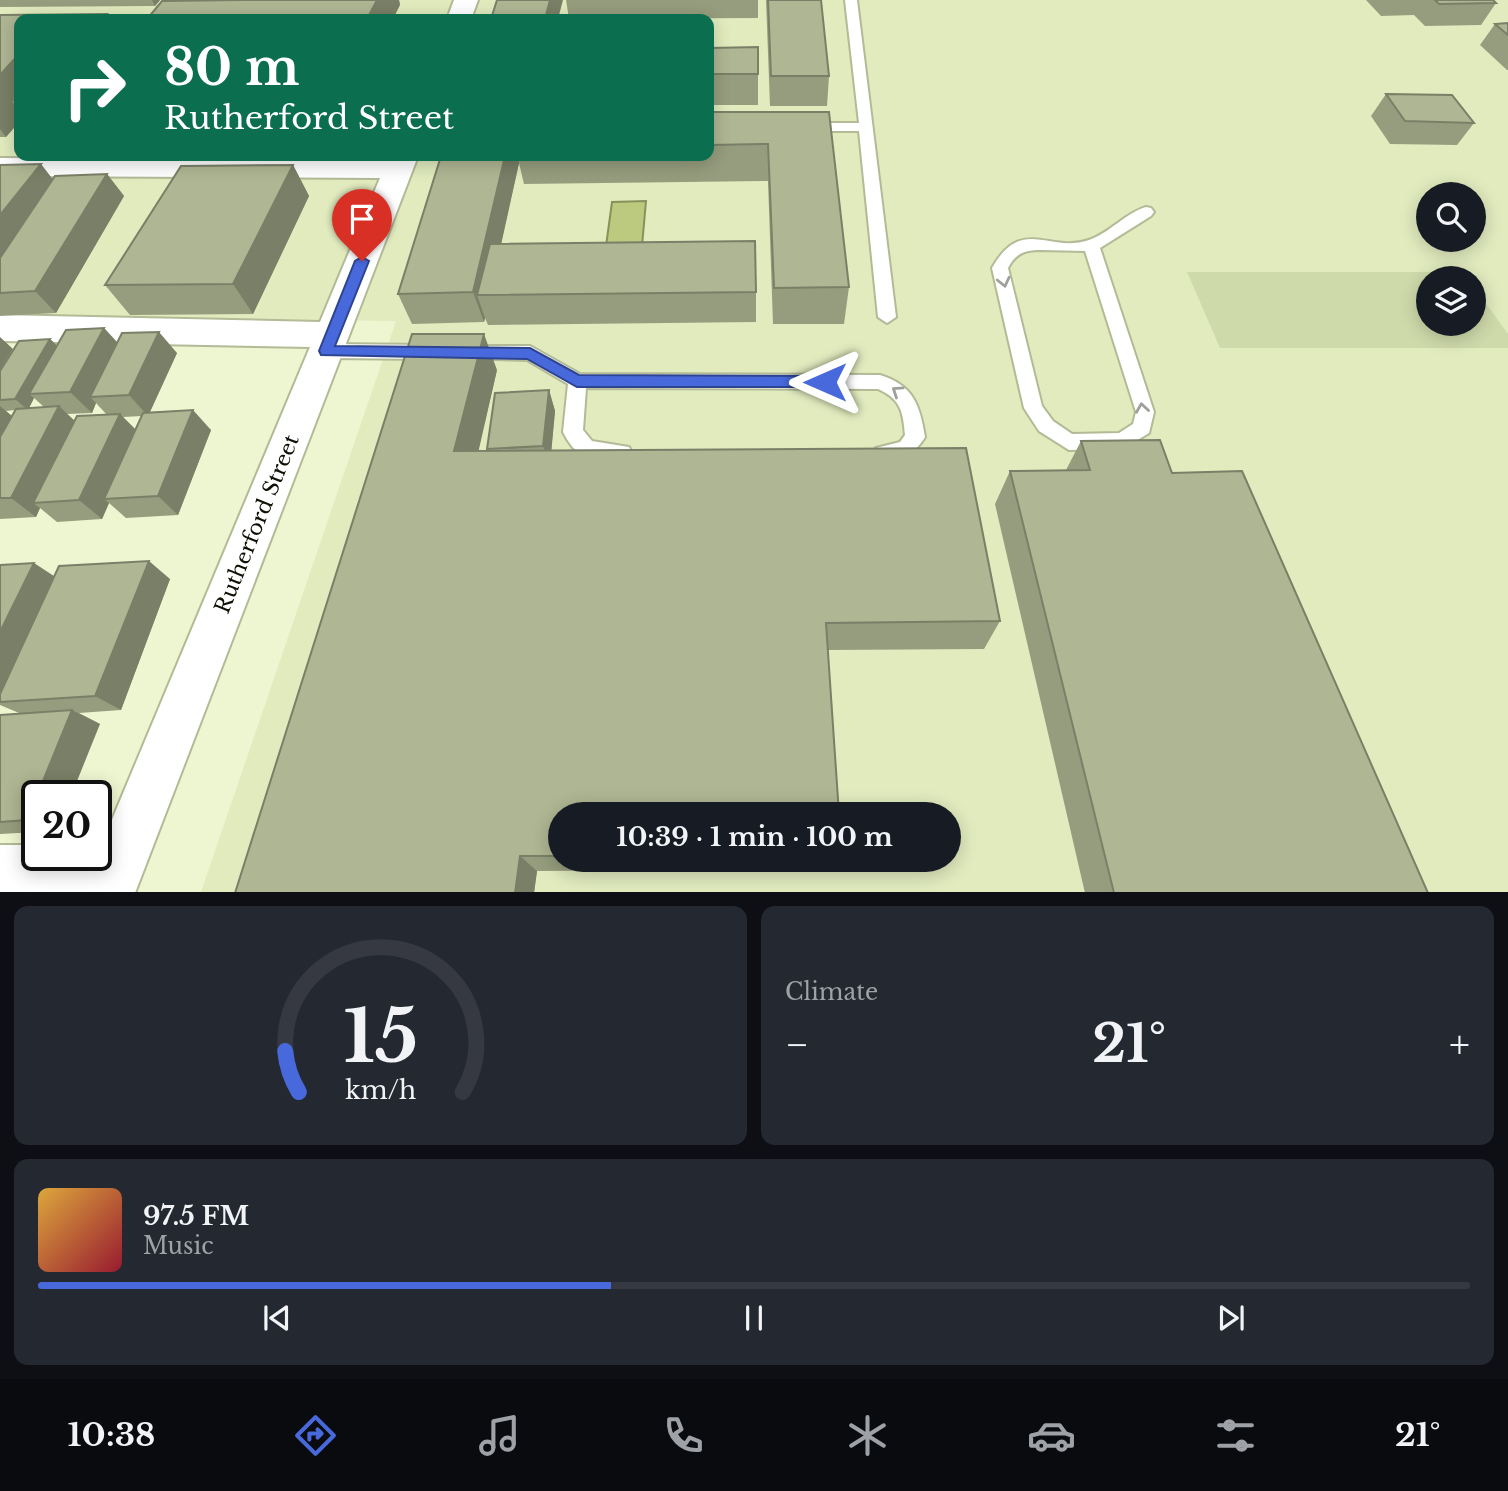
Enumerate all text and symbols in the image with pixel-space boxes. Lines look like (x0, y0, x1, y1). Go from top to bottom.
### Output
text: 80 m (164, 37, 299, 98)
icon: right (49, 42, 140, 133)
text: Rutherford Street (164, 98, 454, 138)
map controls (1416, 182, 1486, 336)
button: search (1416, 182, 1486, 252)
pin (332, 189, 392, 261)
icon: arrive (343, 200, 381, 238)
button: layers (1416, 266, 1486, 336)
one-way arrow (995, 276, 1010, 288)
position arrow (788, 345, 862, 419)
one-way arrow (892, 387, 904, 399)
one-way arrow (1134, 403, 1149, 414)
street label: Rutherford Street (209, 431, 305, 617)
speed limit sign: 20 (21, 780, 112, 871)
text: 10:39 · 1 min · 100 m (616, 821, 893, 853)
text: Climate (785, 978, 878, 1006)
text: 15 (343, 991, 418, 1082)
text: 21° (1092, 1012, 1166, 1076)
text: − (785, 1021, 809, 1068)
text: + (1449, 1021, 1470, 1068)
text: km/h (345, 1074, 416, 1105)
text: 97.5 FM (143, 1200, 249, 1232)
text: Music (143, 1232, 214, 1260)
icon: previous (258, 1299, 296, 1337)
icon: pause (735, 1299, 773, 1337)
icon: next (1212, 1299, 1250, 1337)
icon: directions (291, 1411, 340, 1460)
icon: music (475, 1411, 524, 1460)
icon: phone (659, 1411, 708, 1460)
icon: climate (843, 1411, 892, 1460)
icon: car (1027, 1411, 1076, 1460)
icon: filters (1211, 1411, 1260, 1460)
text: 10:38 (68, 1415, 155, 1455)
text: 21° (1395, 1415, 1440, 1455)

